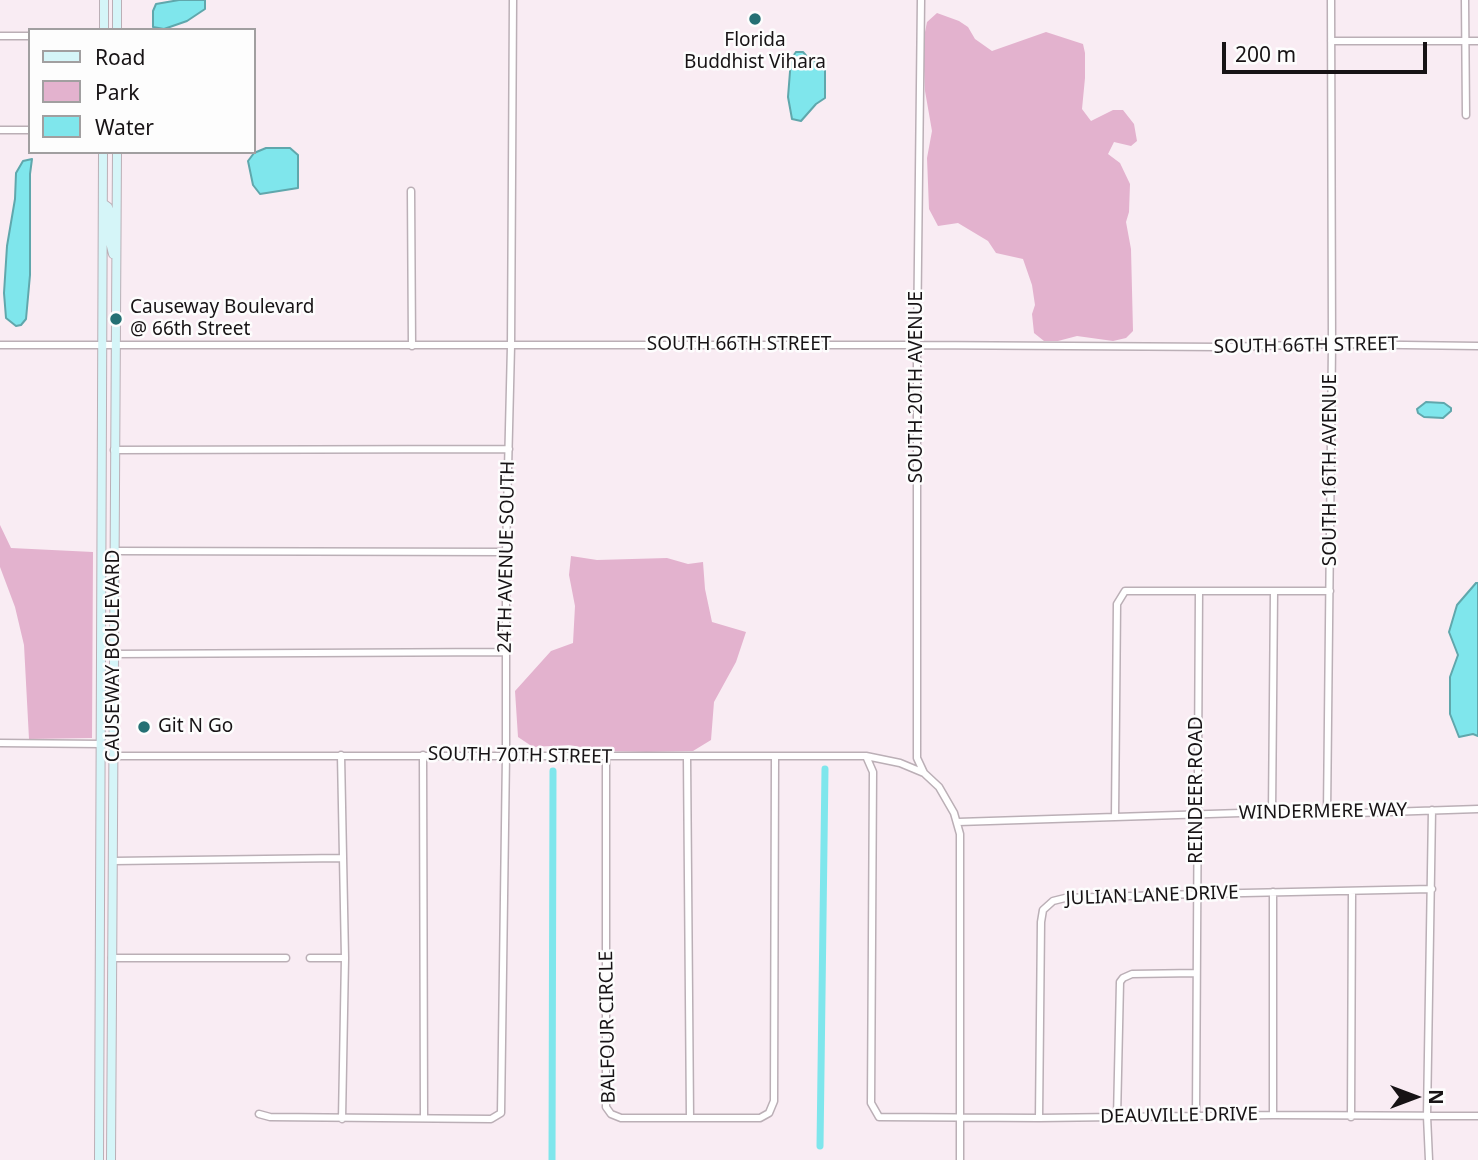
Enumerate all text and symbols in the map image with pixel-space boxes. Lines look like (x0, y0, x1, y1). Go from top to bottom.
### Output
marker: Florida Buddhist Vihara (747, 11, 763, 27)
legend (28, 28, 256, 154)
scale bar (1226, 28, 1431, 72)
place label: Florida Buddhist Vihara (684, 30, 826, 74)
text: 200 m (1235, 40, 1296, 68)
text: Road (95, 43, 145, 71)
text: Park (95, 78, 139, 106)
text: Water (95, 113, 154, 141)
street label: SOUTH 20TH AVENUE (906, 291, 928, 483)
place label: Causeway Boulevard @ 66th Street (130, 297, 314, 341)
marker: Causeway Boulevard @ 66th Street (108, 311, 124, 327)
street label: SOUTH 66TH STREET (1214, 333, 1398, 359)
street label: SOUTH 66TH STREET (647, 334, 831, 356)
street label: SOUTH 16TH AVENUE (1320, 374, 1342, 566)
street label: 24TH AVENUE SOUTH (494, 461, 520, 653)
street label: CAUSEWAY BOULEVARD (103, 550, 125, 762)
place label: Git N Go (158, 716, 233, 738)
street label: REINDEER ROAD (1186, 716, 1208, 864)
marker: Git N Go (136, 719, 152, 735)
street label: SOUTH 70TH STREET (428, 743, 612, 769)
street label: WINDERMERE WAY (1239, 799, 1407, 825)
street label: JULIAN LANE DRIVE (1065, 882, 1239, 910)
street label: BALFOUR CIRCLE (595, 951, 621, 1103)
north arrow (1380, 1062, 1450, 1132)
text: N (1423, 1089, 1449, 1105)
street label: DEAUVILLE DRIVE (1100, 1103, 1258, 1129)

